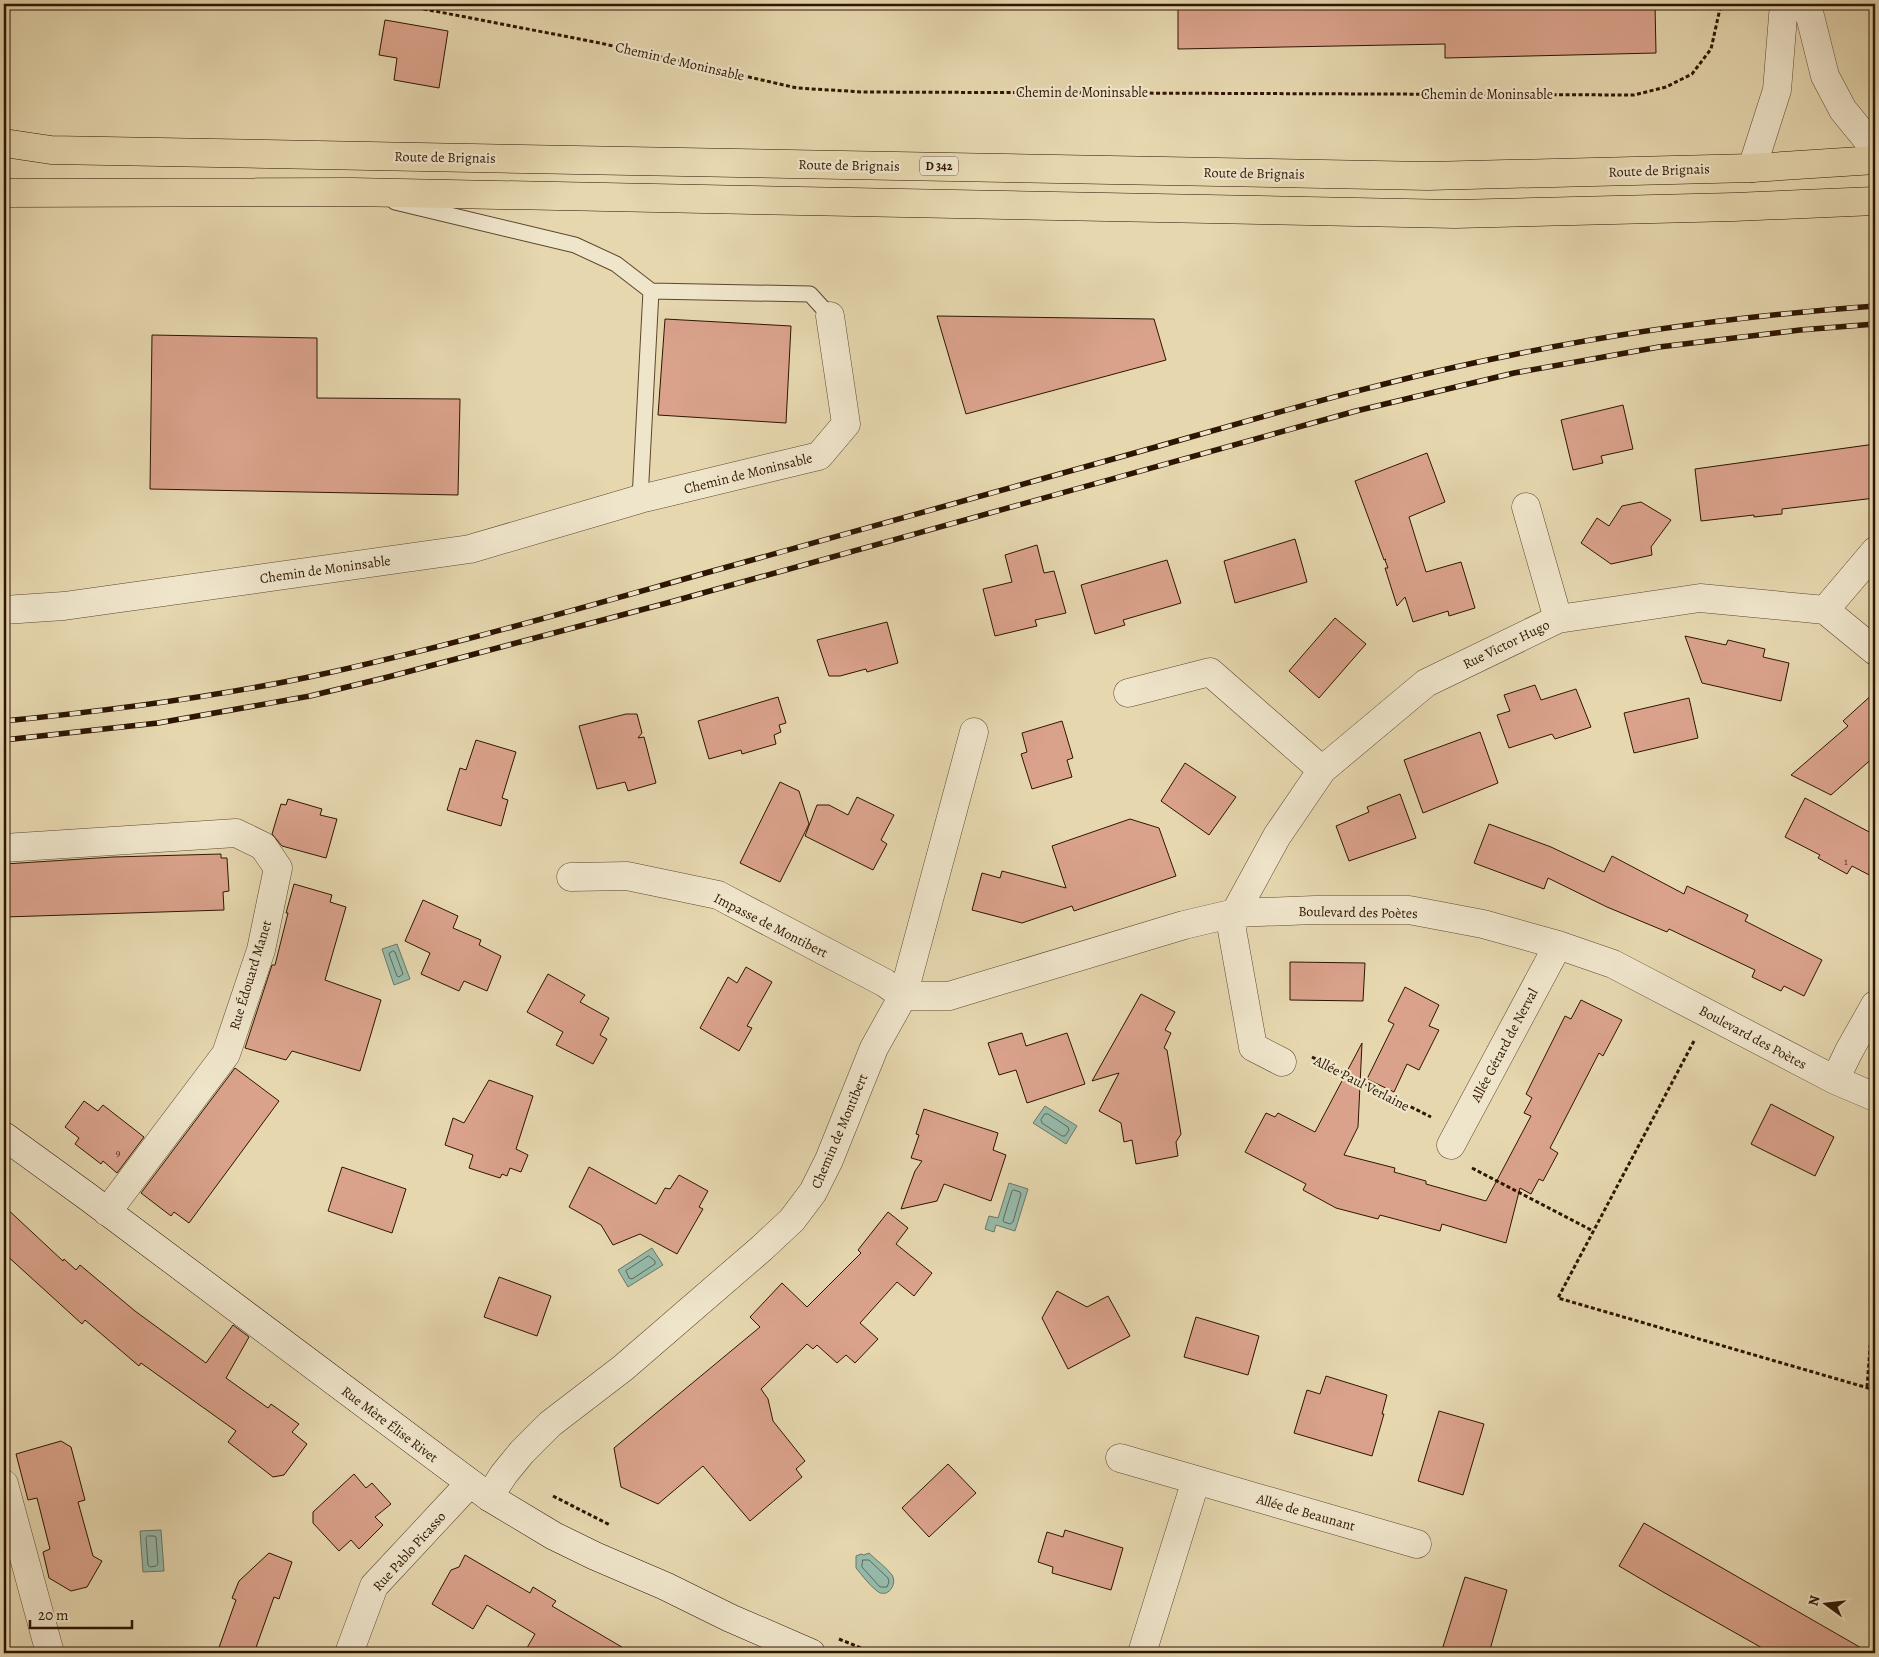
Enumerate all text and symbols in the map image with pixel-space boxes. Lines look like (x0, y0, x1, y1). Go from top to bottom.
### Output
street label: Chemin de Moninsable (613, 37, 746, 86)
street label: Chemin de Moninsable (1016, 83, 1148, 102)
street label: Chemin de Moninsable (1421, 85, 1553, 104)
street label: Route de Brignais (394, 147, 496, 168)
street label: Route de Brignais (798, 155, 900, 176)
road number: D 342 (920, 157, 958, 176)
street label: Route de Brignais (1608, 159, 1710, 182)
street label: Route de Brignais (1203, 163, 1305, 184)
street label: Chemin de Moninsable (682, 448, 814, 499)
street label: Chemin de Moninsable (258, 551, 392, 588)
street label: Rue Victor Hugo (1460, 615, 1553, 674)
house number: 1 (1844, 854, 1848, 869)
street label: Impasse de Montibert (711, 888, 831, 963)
street label: Boulevard des Poètes (1298, 902, 1418, 923)
street label: Rue Édouard Manet (225, 918, 276, 1032)
street label: Allée Gérard de Nerval (1466, 984, 1543, 1107)
street label: Boulevard des Poètes (1696, 1001, 1810, 1074)
street label: Allée Paul Verlaine (1310, 1051, 1413, 1116)
street label: Chemin de Montibert (807, 1070, 872, 1192)
house number: 9 (115, 1145, 121, 1160)
street label: Rue Mère Élise Rivet (337, 1382, 442, 1467)
street label: Allée de Beaunant (1253, 1489, 1358, 1536)
street label: Rue Pablo Picasso (368, 1507, 450, 1595)
north arrow (1802, 1580, 1852, 1630)
text: N (1803, 1593, 1824, 1608)
scale bar (30, 1597, 132, 1629)
text: 20 m (38, 1605, 69, 1625)

